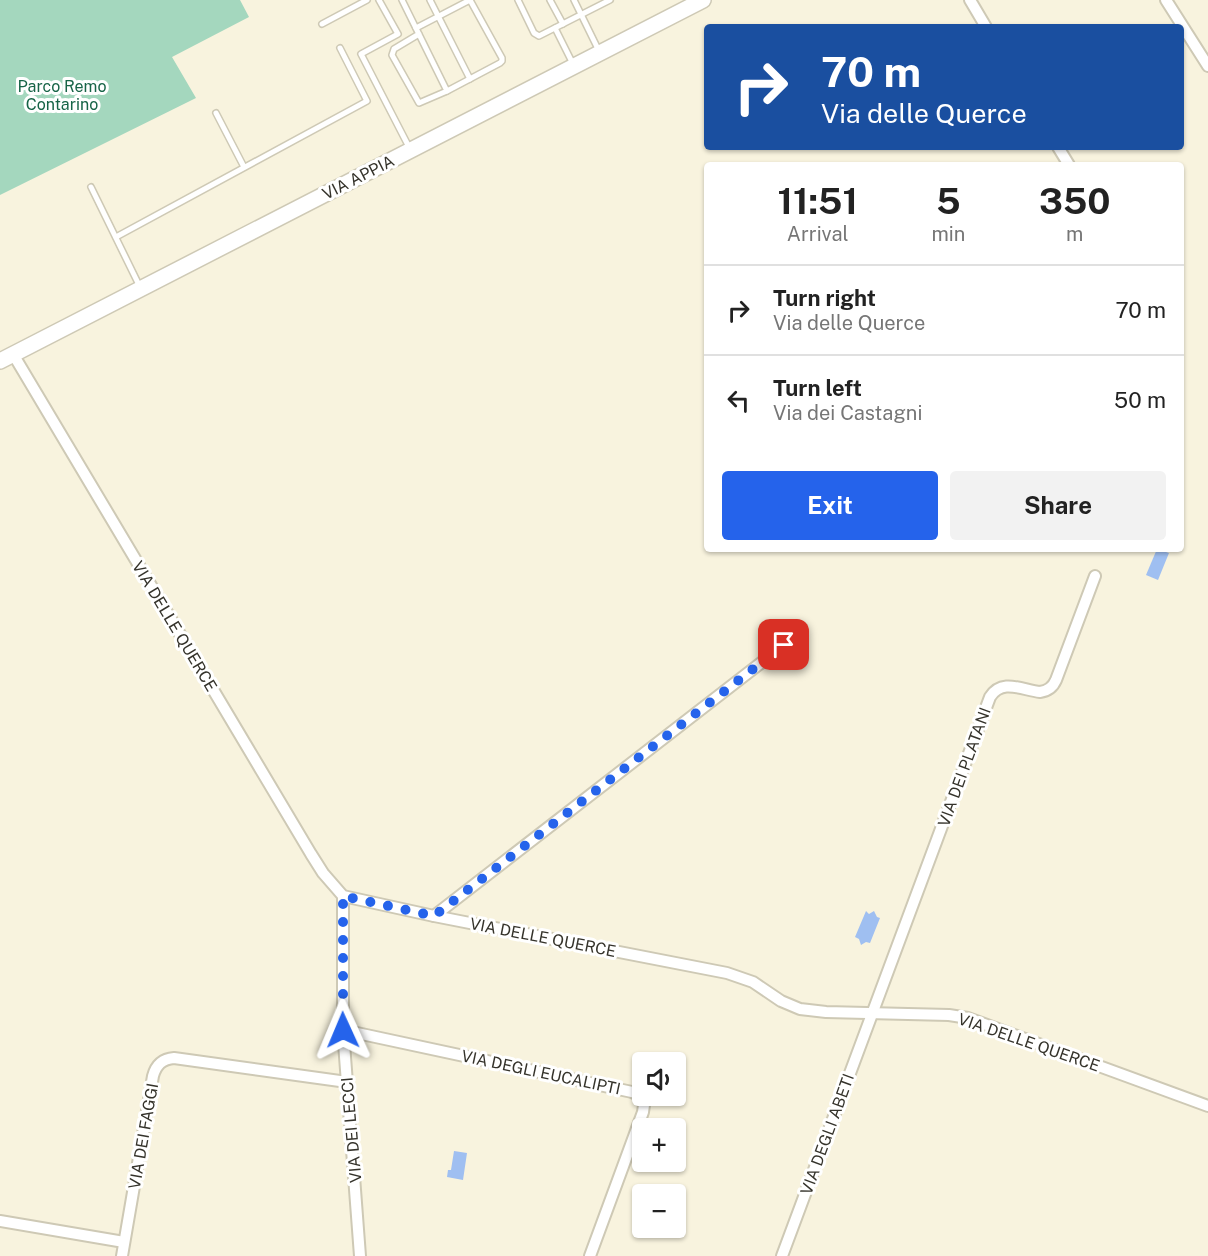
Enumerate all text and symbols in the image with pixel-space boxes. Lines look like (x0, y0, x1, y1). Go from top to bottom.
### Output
text: 70 m (821, 47, 921, 96)
icon: right (722, 48, 800, 126)
park label: Parco Remo Contarino (18, 77, 107, 114)
text: Via delle Querce (821, 97, 1027, 129)
street label: VIA APPIA (319, 151, 397, 204)
text: 11:51 (778, 180, 858, 222)
text: 5 (936, 180, 961, 222)
text: 350 (1039, 180, 1110, 222)
text: Arrival (787, 222, 849, 246)
text: min (931, 222, 965, 246)
text: m (1066, 222, 1083, 246)
text: Turn right (773, 285, 876, 311)
icon: right (722, 294, 755, 327)
text: 70 m (1115, 297, 1166, 323)
text: Via delle Querce (773, 311, 925, 335)
text: Turn left (773, 375, 862, 401)
icon: left (722, 384, 755, 417)
text: 50 m (1114, 387, 1166, 413)
text: Via dei Castagni (773, 401, 922, 425)
button: Exit (722, 471, 938, 540)
button: Share (950, 471, 1166, 540)
street label: VIA DELLE QUERCE (128, 558, 221, 695)
pin (758, 619, 809, 670)
icon: arrive (767, 628, 800, 661)
street label: VIA DEI PLATANI (934, 705, 995, 829)
street label: VIA DELLE QUERCE (468, 914, 618, 961)
position arrow (311, 998, 375, 1062)
street label: VIA DELLE QUERCE (956, 1009, 1102, 1076)
street label: VIA DEGLI EUCALIPTI (460, 1046, 622, 1099)
map controls (632, 1052, 686, 1238)
button: sound (632, 1052, 686, 1106)
street label: VIA DEGLI ABETI (797, 1071, 858, 1197)
street label: VIA DEI LECCI (337, 1076, 366, 1183)
street label: VIA DEI FAGGI (125, 1082, 162, 1191)
button: + (632, 1118, 686, 1172)
button: − (632, 1184, 686, 1238)

